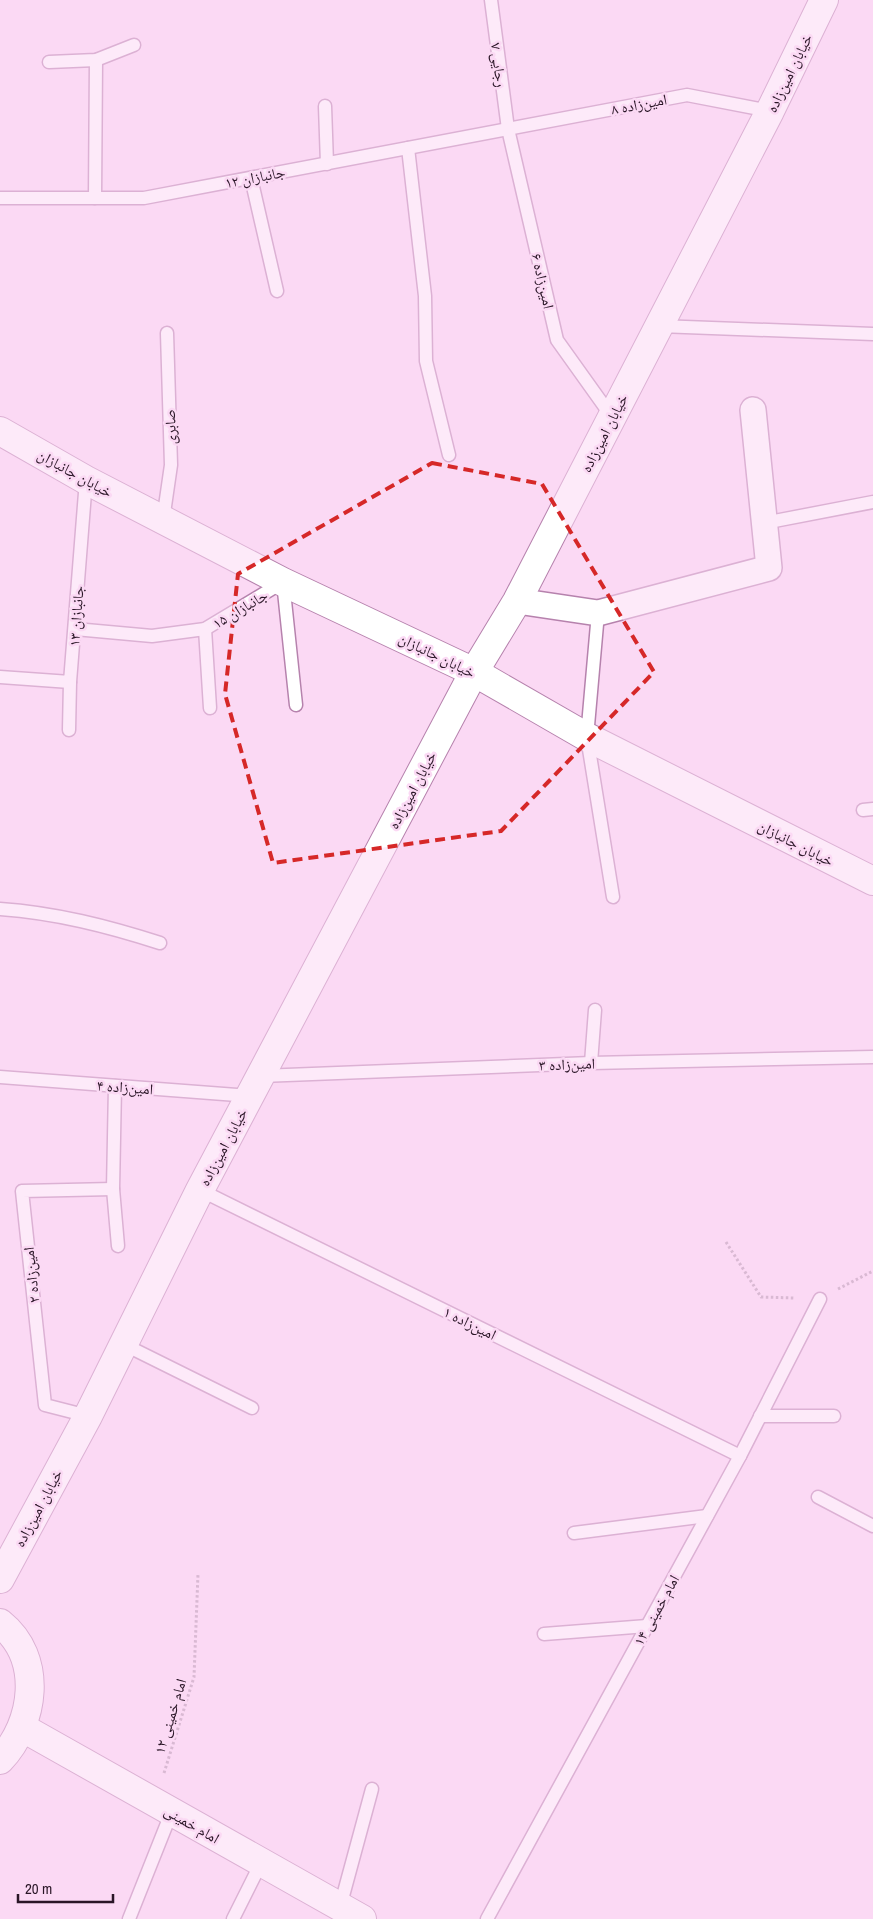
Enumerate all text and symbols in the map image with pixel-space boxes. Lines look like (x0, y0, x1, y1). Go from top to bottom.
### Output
street label: خیابان امین‌زاده (761, 30, 817, 116)
street label: رجایی ۷ (486, 42, 512, 89)
street label: امین‌زاده ۸ (609, 88, 669, 120)
street label: جانبازان ۱۲ (223, 161, 287, 193)
street label: امین‌زاده ۶ (526, 251, 560, 311)
street label: خیابان امین‌زاده (575, 390, 633, 476)
street label: صابری (159, 409, 181, 445)
street label: خیابان جانبازان (34, 444, 117, 502)
street label: جانبازان ۱۵ (209, 584, 272, 634)
street label: جانبازان ۱۳ (63, 585, 89, 647)
street label: خیابان جانبازان (395, 627, 479, 683)
street label: خیابان امین‌زاده (383, 747, 441, 833)
street label: خیابان جانبازان (754, 815, 838, 871)
street label: امین‌زاده ۳ (538, 1053, 596, 1075)
street label: امین‌زاده ۴ (96, 1075, 154, 1099)
street label: خیابان امین‌زاده (194, 1104, 252, 1190)
street label: امین‌زاده ۲ (18, 1246, 44, 1304)
street label: امین‌زاده ۱ (440, 1301, 500, 1345)
street label: خیابان امین‌زاده (9, 1465, 67, 1551)
street label: امام خمینی ۱۴ (628, 1571, 684, 1649)
street label: امام خمینی ۱۲ (149, 1676, 191, 1756)
street label: امام خمینی (160, 1800, 224, 1848)
scale bar (18, 1872, 112, 1904)
text: 20 m (25, 1878, 52, 1899)

